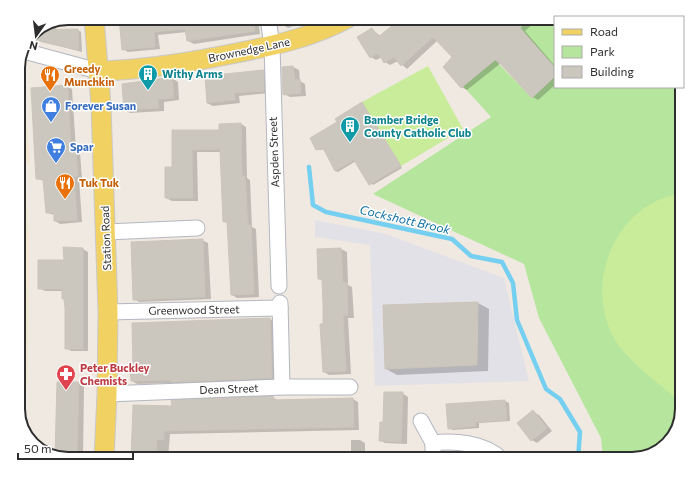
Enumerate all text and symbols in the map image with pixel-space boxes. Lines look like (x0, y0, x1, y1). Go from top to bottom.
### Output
north arrow (16, 16, 56, 56)
legend (554, 16, 684, 88)
text: Road (590, 24, 618, 38)
street label: Brownedge Lane (207, 34, 291, 64)
text: N (28, 39, 39, 53)
text: Park (590, 44, 616, 58)
place label: Greedy Munchkin (64, 62, 115, 88)
building icon: Withy Arms (137, 63, 159, 91)
restaurant icon: Greedy Munchkin (39, 64, 61, 92)
text: Building (590, 64, 634, 78)
place label: Withy Arms (162, 67, 223, 80)
shop icon: Forever Susan (40, 95, 62, 123)
place label: Forever Susan (65, 99, 136, 112)
place label: Bamber Bridge County Catholic Club (364, 113, 472, 139)
building icon: Bamber Bridge County Catholic Club (339, 115, 361, 143)
street label: Aspden Street (266, 116, 281, 188)
supermarket icon: Spar (45, 136, 67, 164)
place label: Spar (70, 140, 94, 153)
restaurant icon: Tuk Tuk (54, 172, 76, 200)
place label: Tuk Tuk (79, 176, 120, 189)
water label: Cockshott Brook (359, 202, 452, 236)
street label: Station Road (98, 205, 113, 271)
street label: Greenwood Street (148, 302, 240, 317)
place label: Peter Buckley Chemists (80, 361, 150, 387)
pharmacy icon: Peter Buckley Chemists (55, 363, 77, 391)
street label: Dean Street (199, 381, 259, 396)
scale bar (18, 435, 133, 461)
text: 50 m (24, 441, 52, 455)

